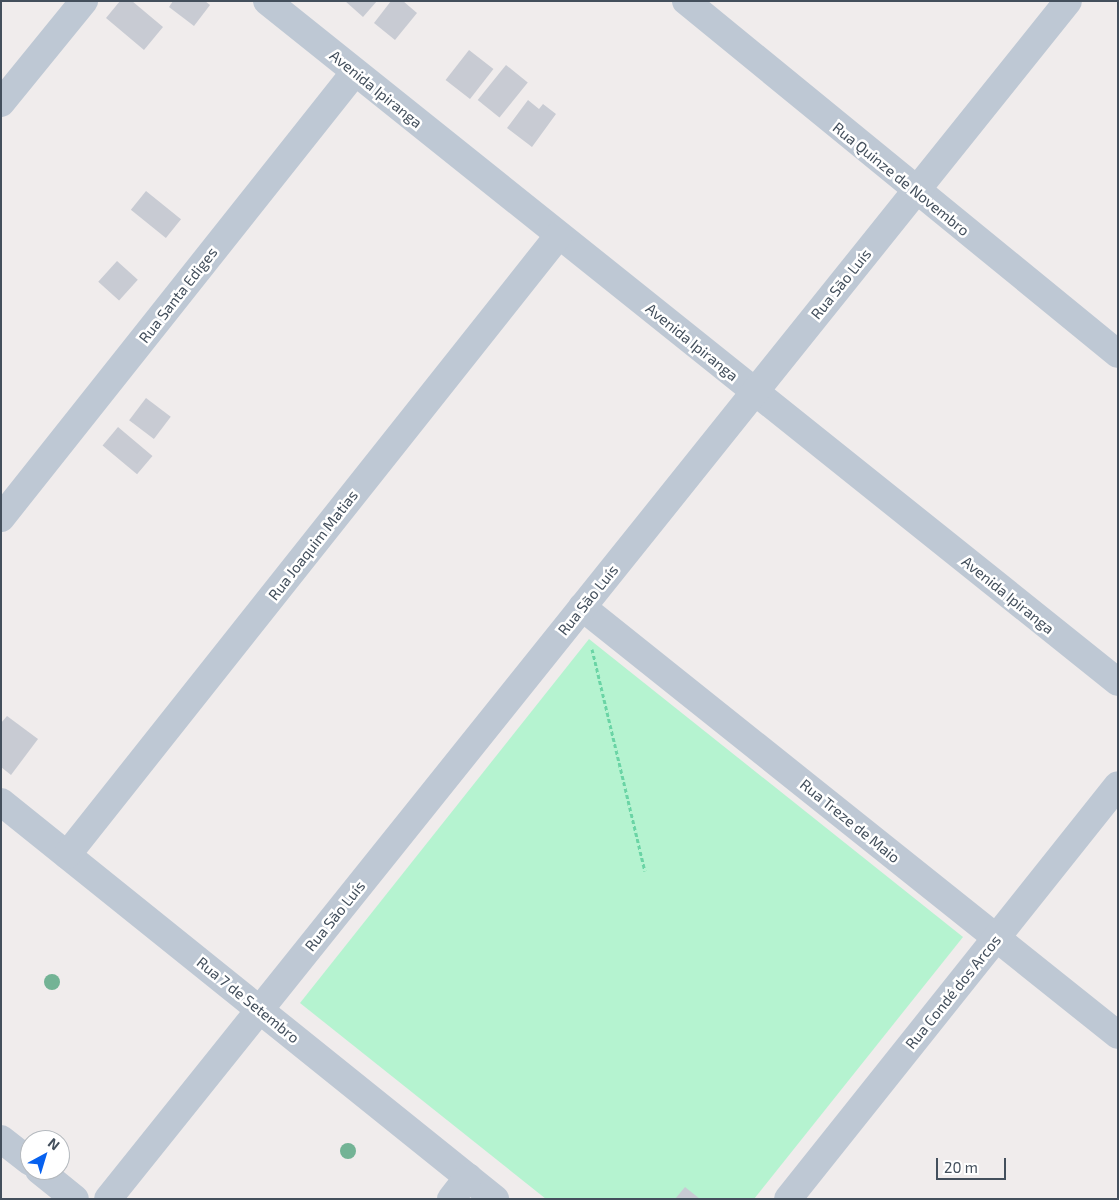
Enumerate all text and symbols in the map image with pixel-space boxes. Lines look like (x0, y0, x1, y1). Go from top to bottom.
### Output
street label: Avenida Ipiranga (326, 46, 426, 132)
street label: Rua Quinze de Novembro (829, 118, 973, 240)
street label: Rua Santa Ediges (135, 243, 221, 347)
street label: Rua São Luís (807, 245, 875, 323)
street label: Avenida Ipiranga (642, 299, 742, 385)
street label: Rua Joaquim Matias (264, 486, 362, 604)
street label: Avenida Ipiranga (958, 552, 1058, 638)
street label: Rua São Luís (554, 561, 622, 639)
street label: Rua Treze de Maio (796, 775, 904, 867)
street label: Rua São Luís (301, 877, 369, 955)
street label: Rua Condé dos Arcos (901, 931, 1005, 1053)
street label: Rua 7 de Setembro (193, 953, 303, 1047)
north arrow (20, 1130, 70, 1180)
text: N (45, 1134, 63, 1154)
scale bar (939, 1148, 1009, 1180)
text: 20 m (944, 1158, 978, 1176)

